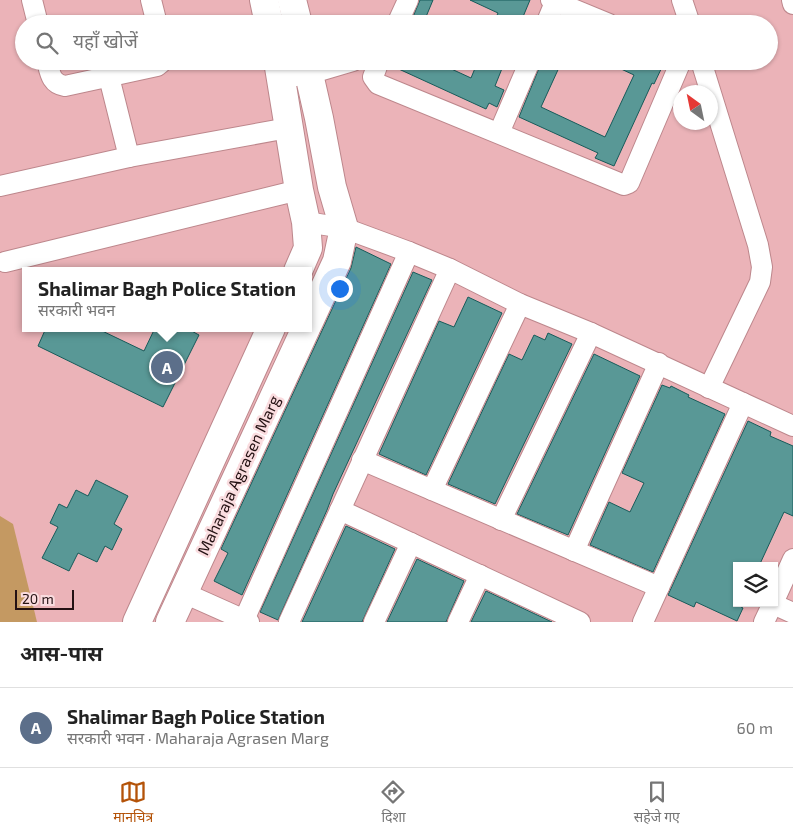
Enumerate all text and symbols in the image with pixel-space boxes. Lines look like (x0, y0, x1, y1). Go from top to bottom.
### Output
search box (15, 15, 778, 70)
icon: search (33, 29, 61, 57)
text: यहाँ खोजें (73, 29, 138, 52)
north arrow (673, 85, 718, 130)
popup (22, 267, 312, 332)
your location (327, 276, 353, 302)
text: Shalimar Bagh Police Station (38, 277, 296, 300)
text: सरकारी भवन (38, 300, 115, 319)
pin: A (151, 348, 183, 386)
street label: Maharaja Agrasen Marg (193, 392, 284, 558)
map controls (733, 562, 778, 607)
button: layers (733, 562, 778, 607)
scale bar (15, 587, 74, 610)
text: 20 m (22, 590, 54, 607)
text: आस-पास (20, 640, 103, 665)
text: Shalimar Bagh Police Station (67, 705, 325, 728)
text: A (31, 718, 41, 737)
text: 60 m (737, 718, 773, 737)
text: सरकारी भवन · Maharaja Agrasen Marg (67, 728, 329, 747)
tab: मानचित्र (113, 778, 153, 828)
tab: दिशा (379, 778, 407, 828)
tab: सहेजे गए (634, 778, 680, 828)

